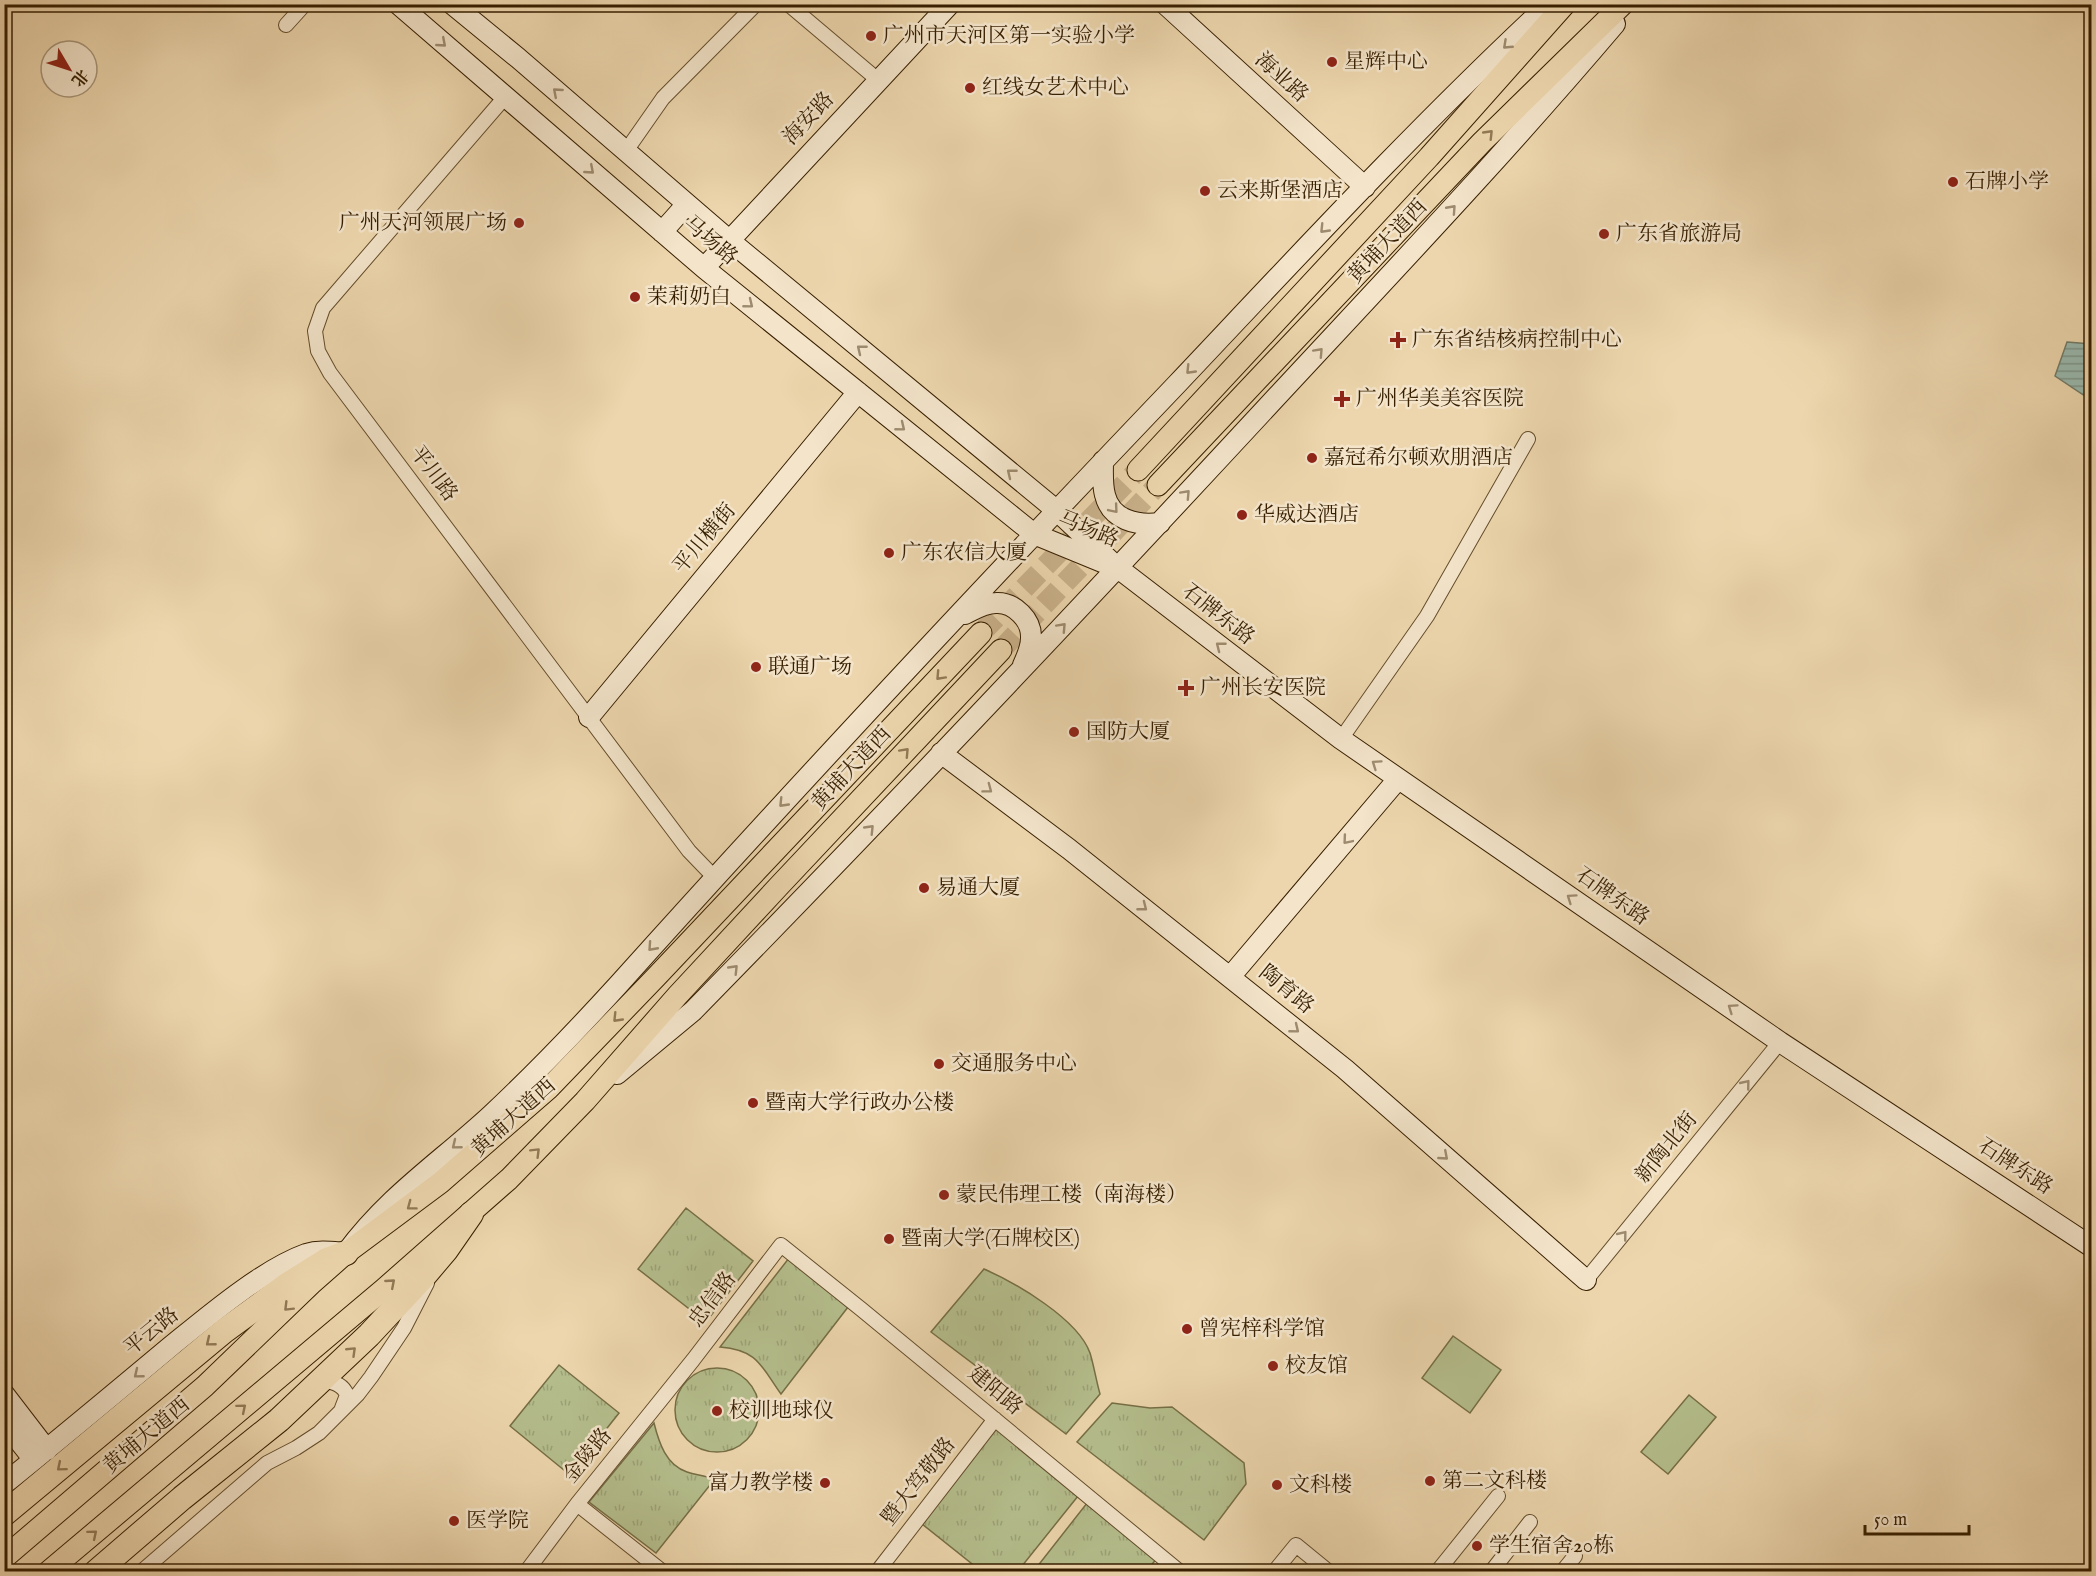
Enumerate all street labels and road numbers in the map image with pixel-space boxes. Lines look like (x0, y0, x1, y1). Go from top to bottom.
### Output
street label: 海业路 (1249, 47, 1313, 109)
street label: 海安路 (778, 87, 840, 151)
street label: 黄埔大道西 (1342, 194, 1434, 290)
street label: 马场路 (677, 210, 743, 272)
street label: 平川路 (403, 441, 463, 507)
street label: 平川横街 (668, 498, 742, 580)
street label: 马场路 (1054, 506, 1122, 554)
street label: 石牌东路 (1177, 579, 1259, 651)
street label: 黄埔大道西 (806, 721, 898, 817)
street label: 石牌东路 (1570, 862, 1654, 932)
street label: 陶育路 (1253, 960, 1319, 1020)
street label: 黄埔大道西 (466, 1073, 562, 1163)
street label: 新陶北街 (1630, 1107, 1704, 1189)
street label: 石牌东路 (1972, 1133, 2058, 1201)
street label: 忠信路 (683, 1267, 743, 1333)
street label: 平云路 (119, 1302, 185, 1362)
street label: 建阳路 (962, 1360, 1028, 1422)
street label: 黄埔大道西 (98, 1392, 196, 1480)
street label: 金陵路 (558, 1423, 618, 1489)
street label: 暨大笃敬路 (876, 1432, 962, 1532)

